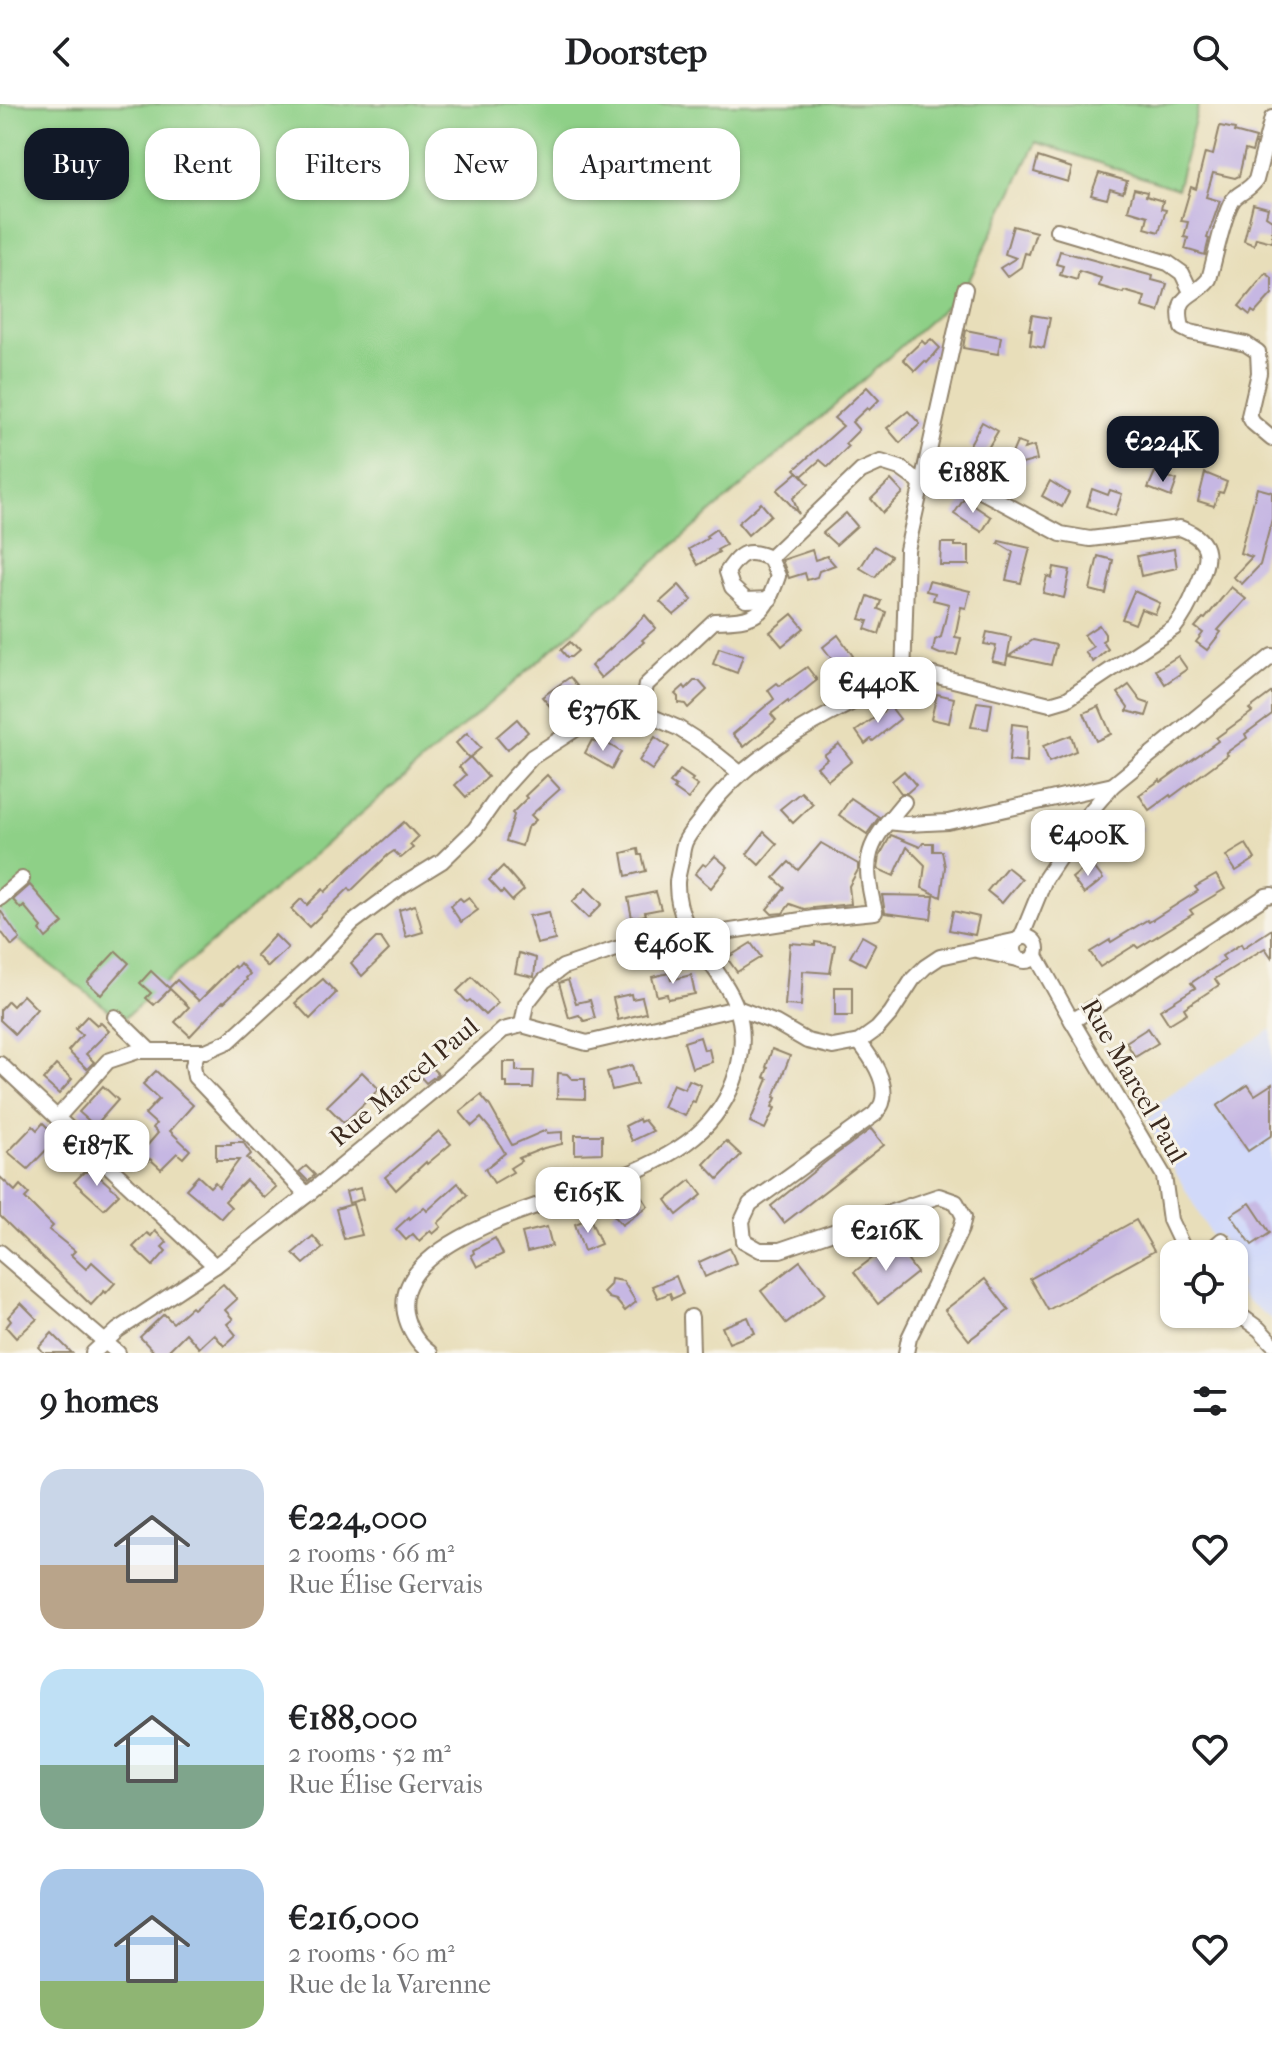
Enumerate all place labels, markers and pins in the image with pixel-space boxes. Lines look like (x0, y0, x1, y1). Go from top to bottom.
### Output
pin: €224K (1107, 416, 1219, 484)
pin: €188K (917, 447, 1029, 515)
pin: €440K (822, 657, 934, 725)
pin: €376K (547, 685, 659, 753)
pin: €400K (1032, 810, 1144, 878)
pin: €460K (617, 918, 729, 986)
pin: €187K (41, 1120, 153, 1188)
pin: €165K (532, 1167, 644, 1235)
pin: €216K (830, 1205, 942, 1273)

